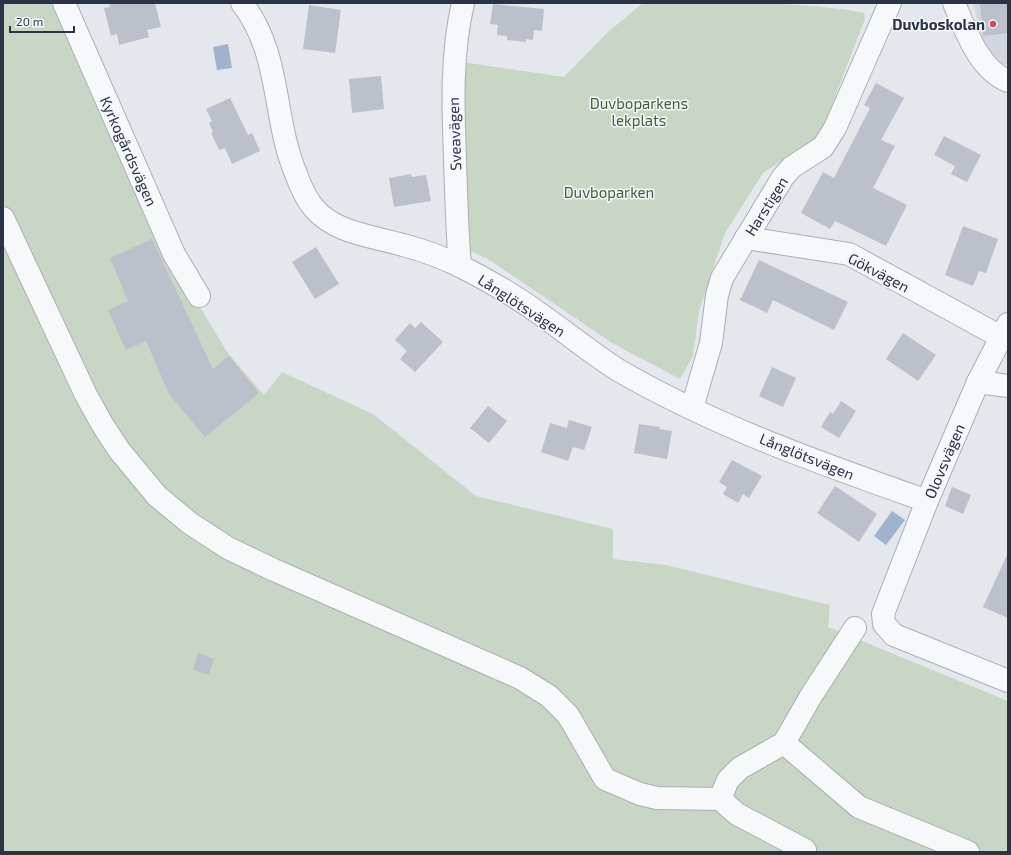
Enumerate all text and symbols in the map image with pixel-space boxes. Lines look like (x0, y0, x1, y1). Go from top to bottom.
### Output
scale bar (10, 8, 74, 34)
text: 20 m (16, 14, 43, 28)
place label: Duvboskolan (892, 15, 985, 33)
marker: Duvboskolan (988, 19, 998, 29)
street label: Kyrkogårdsvägen (97, 93, 161, 209)
park label: Duvboparkens lekplats (590, 94, 688, 129)
street label: Sveavägen (444, 97, 464, 171)
street label: Harstigen (741, 173, 791, 239)
park label: Duvboparken (564, 183, 654, 201)
street label: Gökvägen (845, 248, 913, 296)
street label: Långlötsvägen (475, 270, 569, 340)
street label: Olovsvägen (920, 421, 968, 501)
street label: Långlötsvägen (757, 429, 857, 483)

